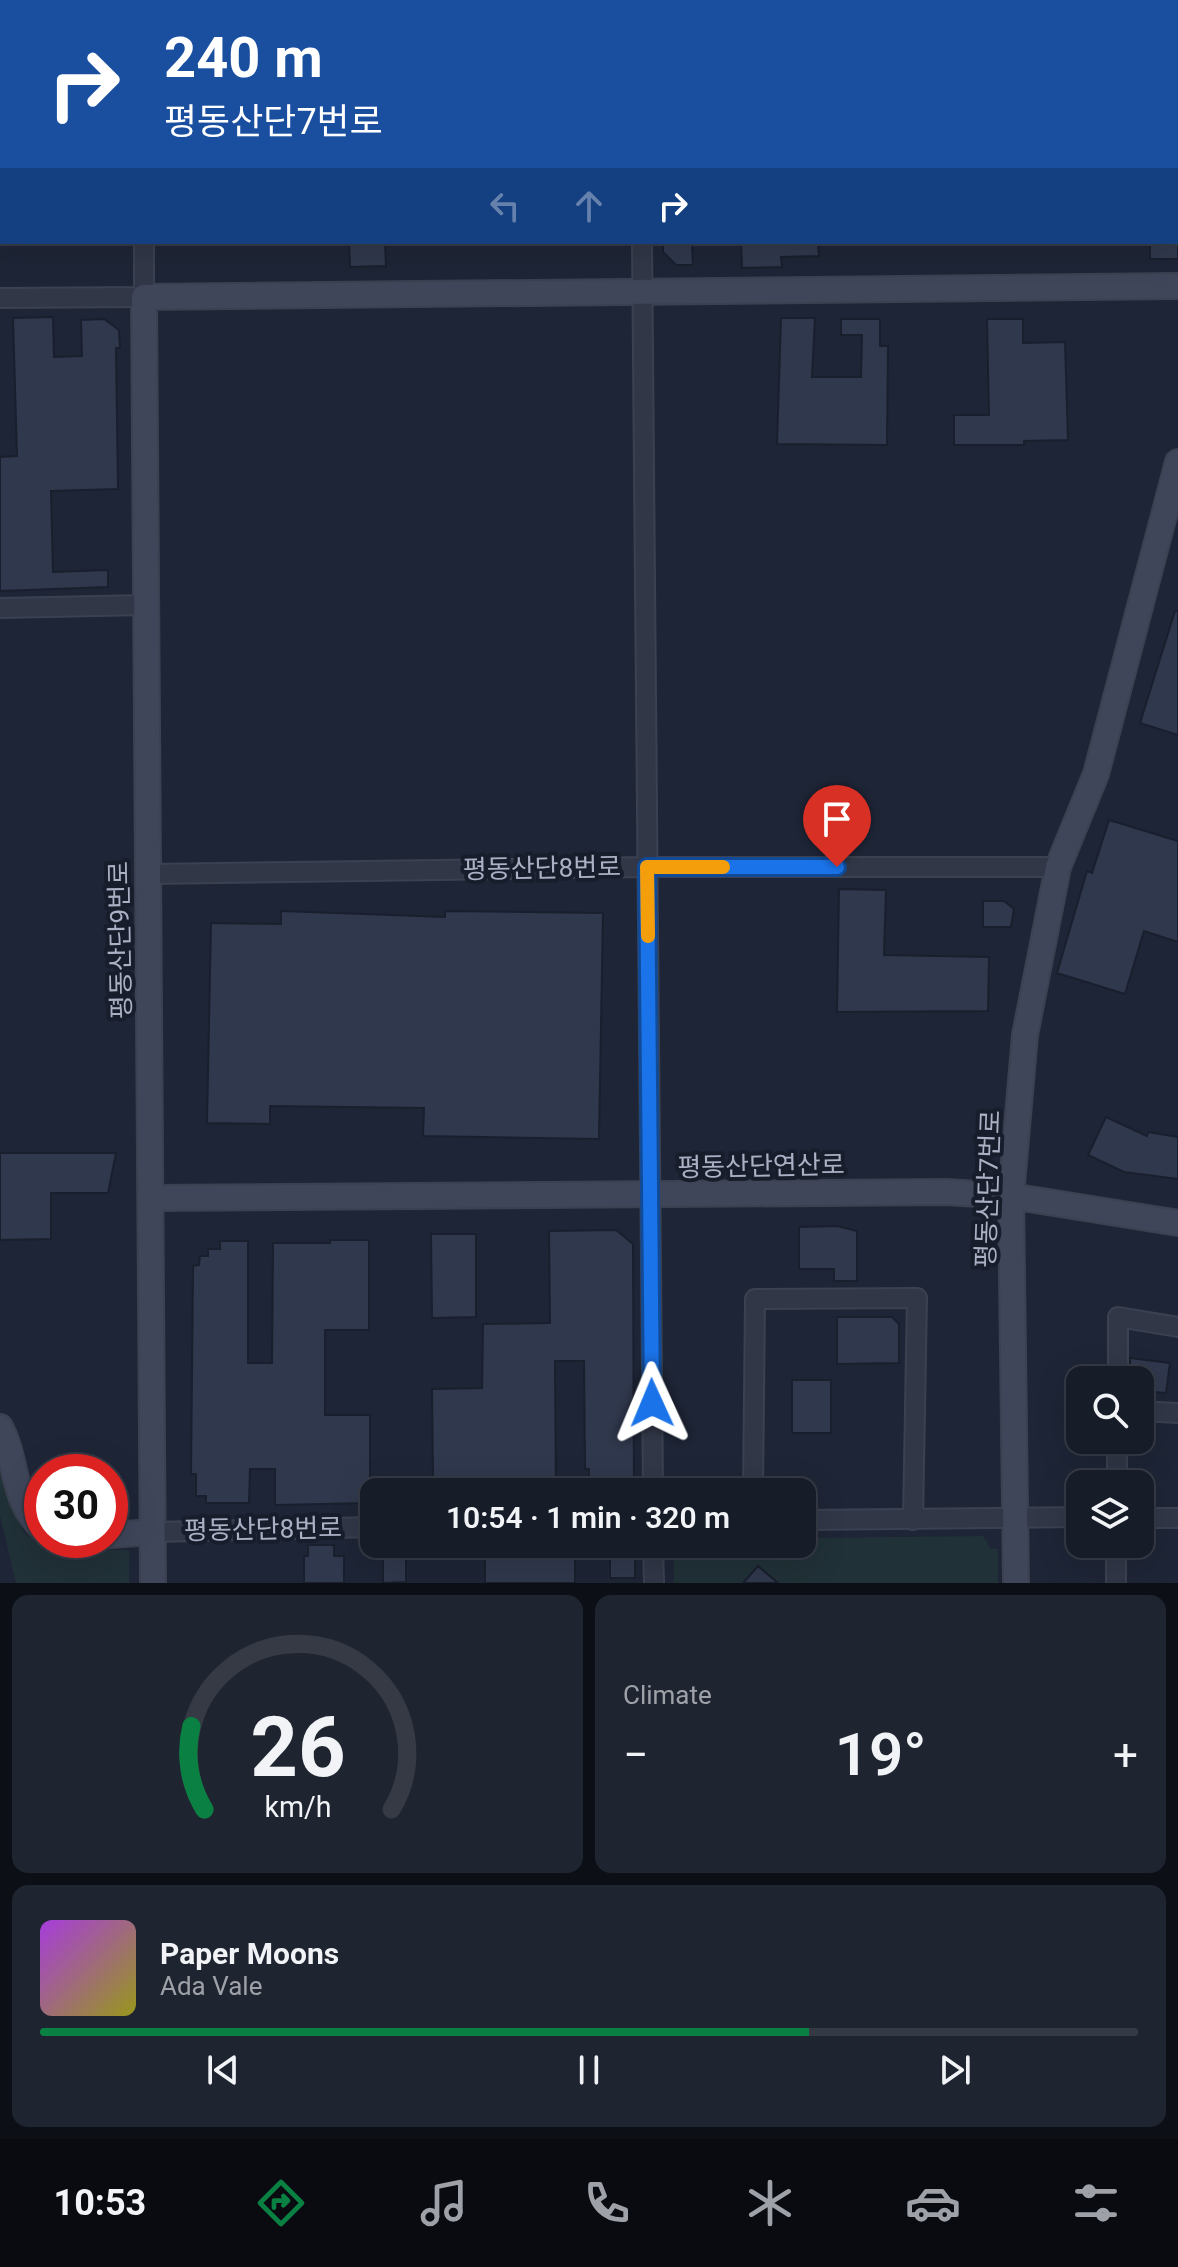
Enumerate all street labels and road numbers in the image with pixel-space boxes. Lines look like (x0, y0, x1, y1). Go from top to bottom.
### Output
street label: 평동산단8번로 (463, 852, 621, 884)
street label: 평동산단9번로 (104, 861, 136, 1019)
street label: 평동산단7번로 (970, 1109, 1006, 1269)
street label: 평동산단연산로 (677, 1150, 845, 1182)
street label: 평동산단8번로 (184, 1513, 342, 1545)

